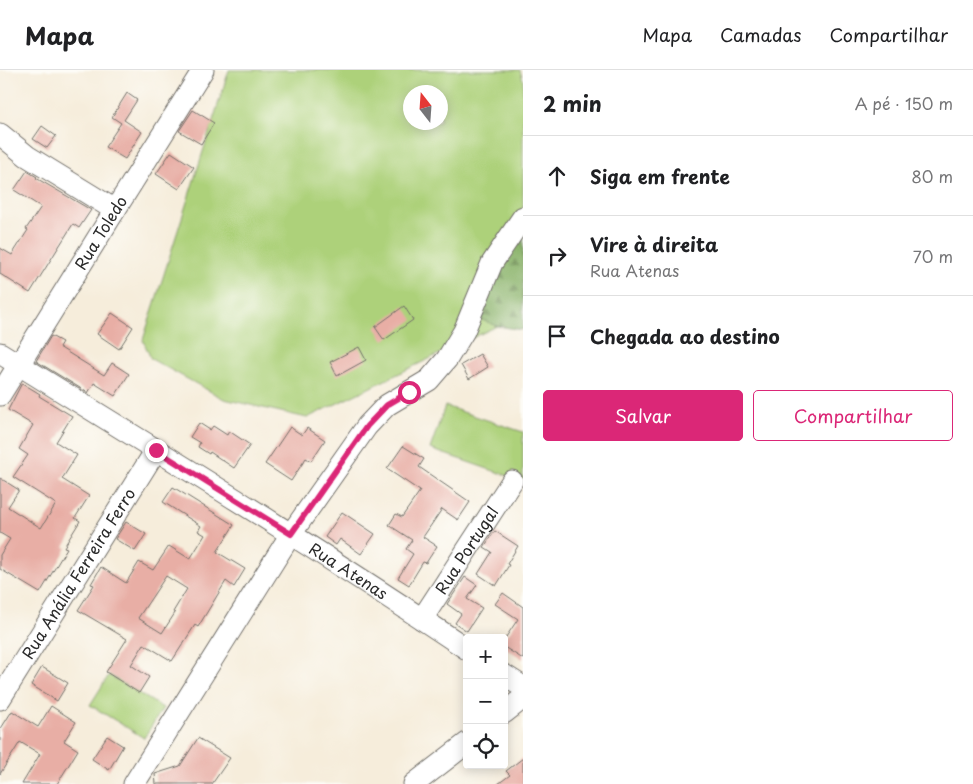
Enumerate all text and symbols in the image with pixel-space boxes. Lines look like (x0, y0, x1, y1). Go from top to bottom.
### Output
text: Mapa (25, 17, 94, 53)
text: Mapa (642, 21, 692, 48)
text: Camadas (720, 21, 802, 48)
text: Compartilhar (830, 21, 948, 48)
north arrow (403, 85, 448, 130)
text: 2 min (543, 87, 602, 119)
text: A pé · 150 m (855, 91, 953, 115)
icon: ahead (543, 162, 571, 190)
text: Siga em frente (590, 162, 730, 190)
text: 80 m (911, 164, 953, 188)
street label: Rua Toledo (68, 191, 132, 274)
text: Vire à direita (590, 230, 718, 258)
icon: right (543, 242, 571, 270)
text: 70 m (913, 244, 953, 268)
text: Rua Atenas (590, 258, 679, 282)
icon: arrive (543, 322, 571, 350)
text: Chegada ao destino (590, 322, 780, 350)
route start (398, 381, 421, 404)
button: Salvar (543, 390, 743, 441)
button: Compartilhar (753, 390, 953, 441)
route end (145, 439, 168, 462)
street label: Rua Anália Ferreira Ferro (15, 483, 140, 663)
street label: Rua Portugal (428, 501, 503, 598)
street label: Rua Atenas (305, 536, 393, 605)
map controls (463, 634, 508, 769)
button: + (463, 634, 508, 679)
button: − (463, 679, 508, 724)
button: locate (463, 724, 508, 769)

